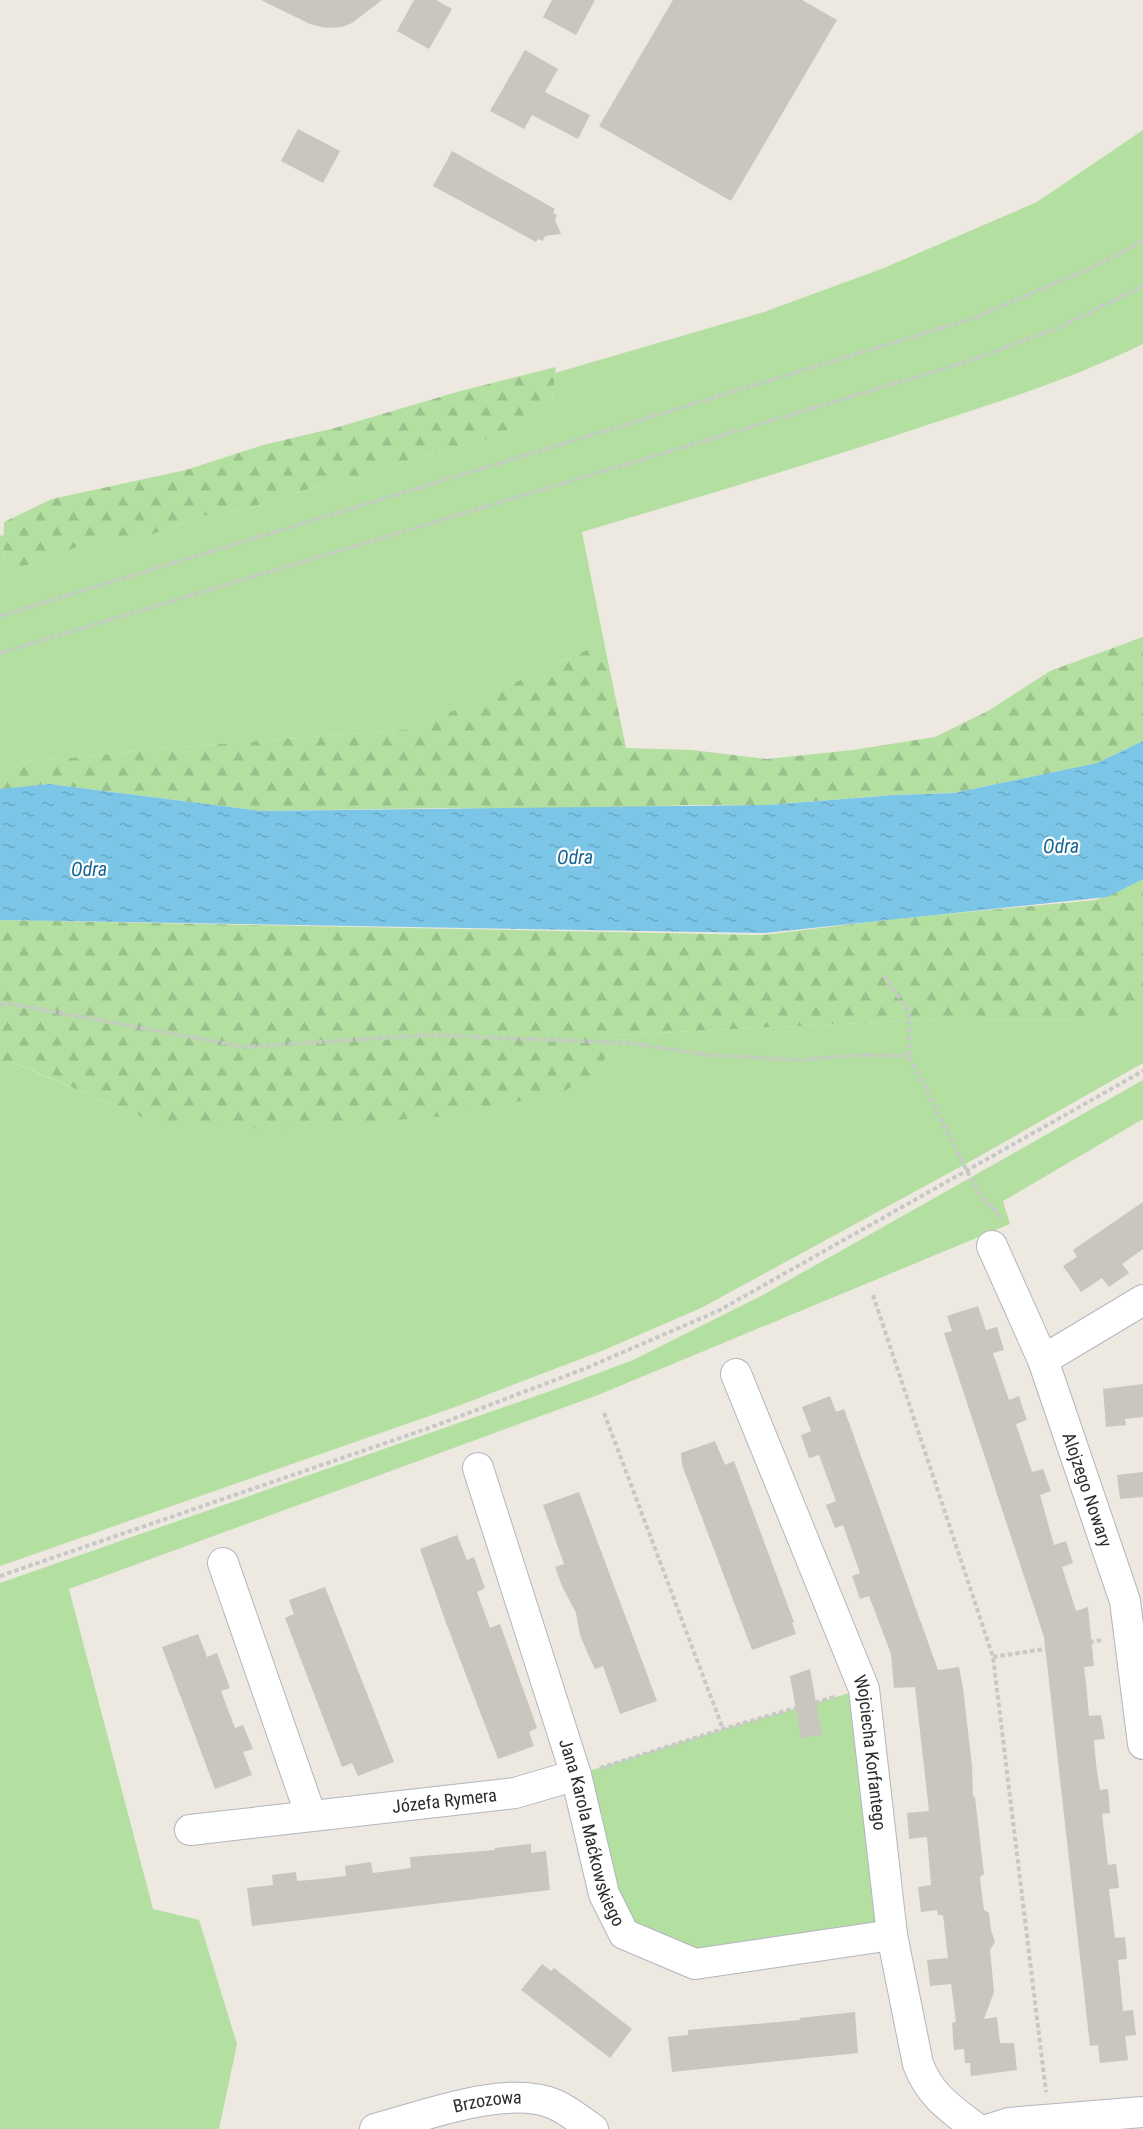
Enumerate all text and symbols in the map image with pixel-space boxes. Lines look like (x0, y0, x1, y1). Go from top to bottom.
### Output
water label: Odra (1043, 834, 1079, 858)
water label: Odra (557, 845, 593, 869)
water label: Odra (71, 857, 107, 881)
street label: Alojzego Nowary (1058, 1430, 1117, 1550)
street label: Wojciecha Korfantego (849, 1672, 891, 1831)
street label: Jana Karola Maćkowskiego (555, 1736, 629, 1930)
street label: Józefa Rymera (391, 1784, 498, 1817)
street label: Brzozowa (451, 2087, 522, 2117)

